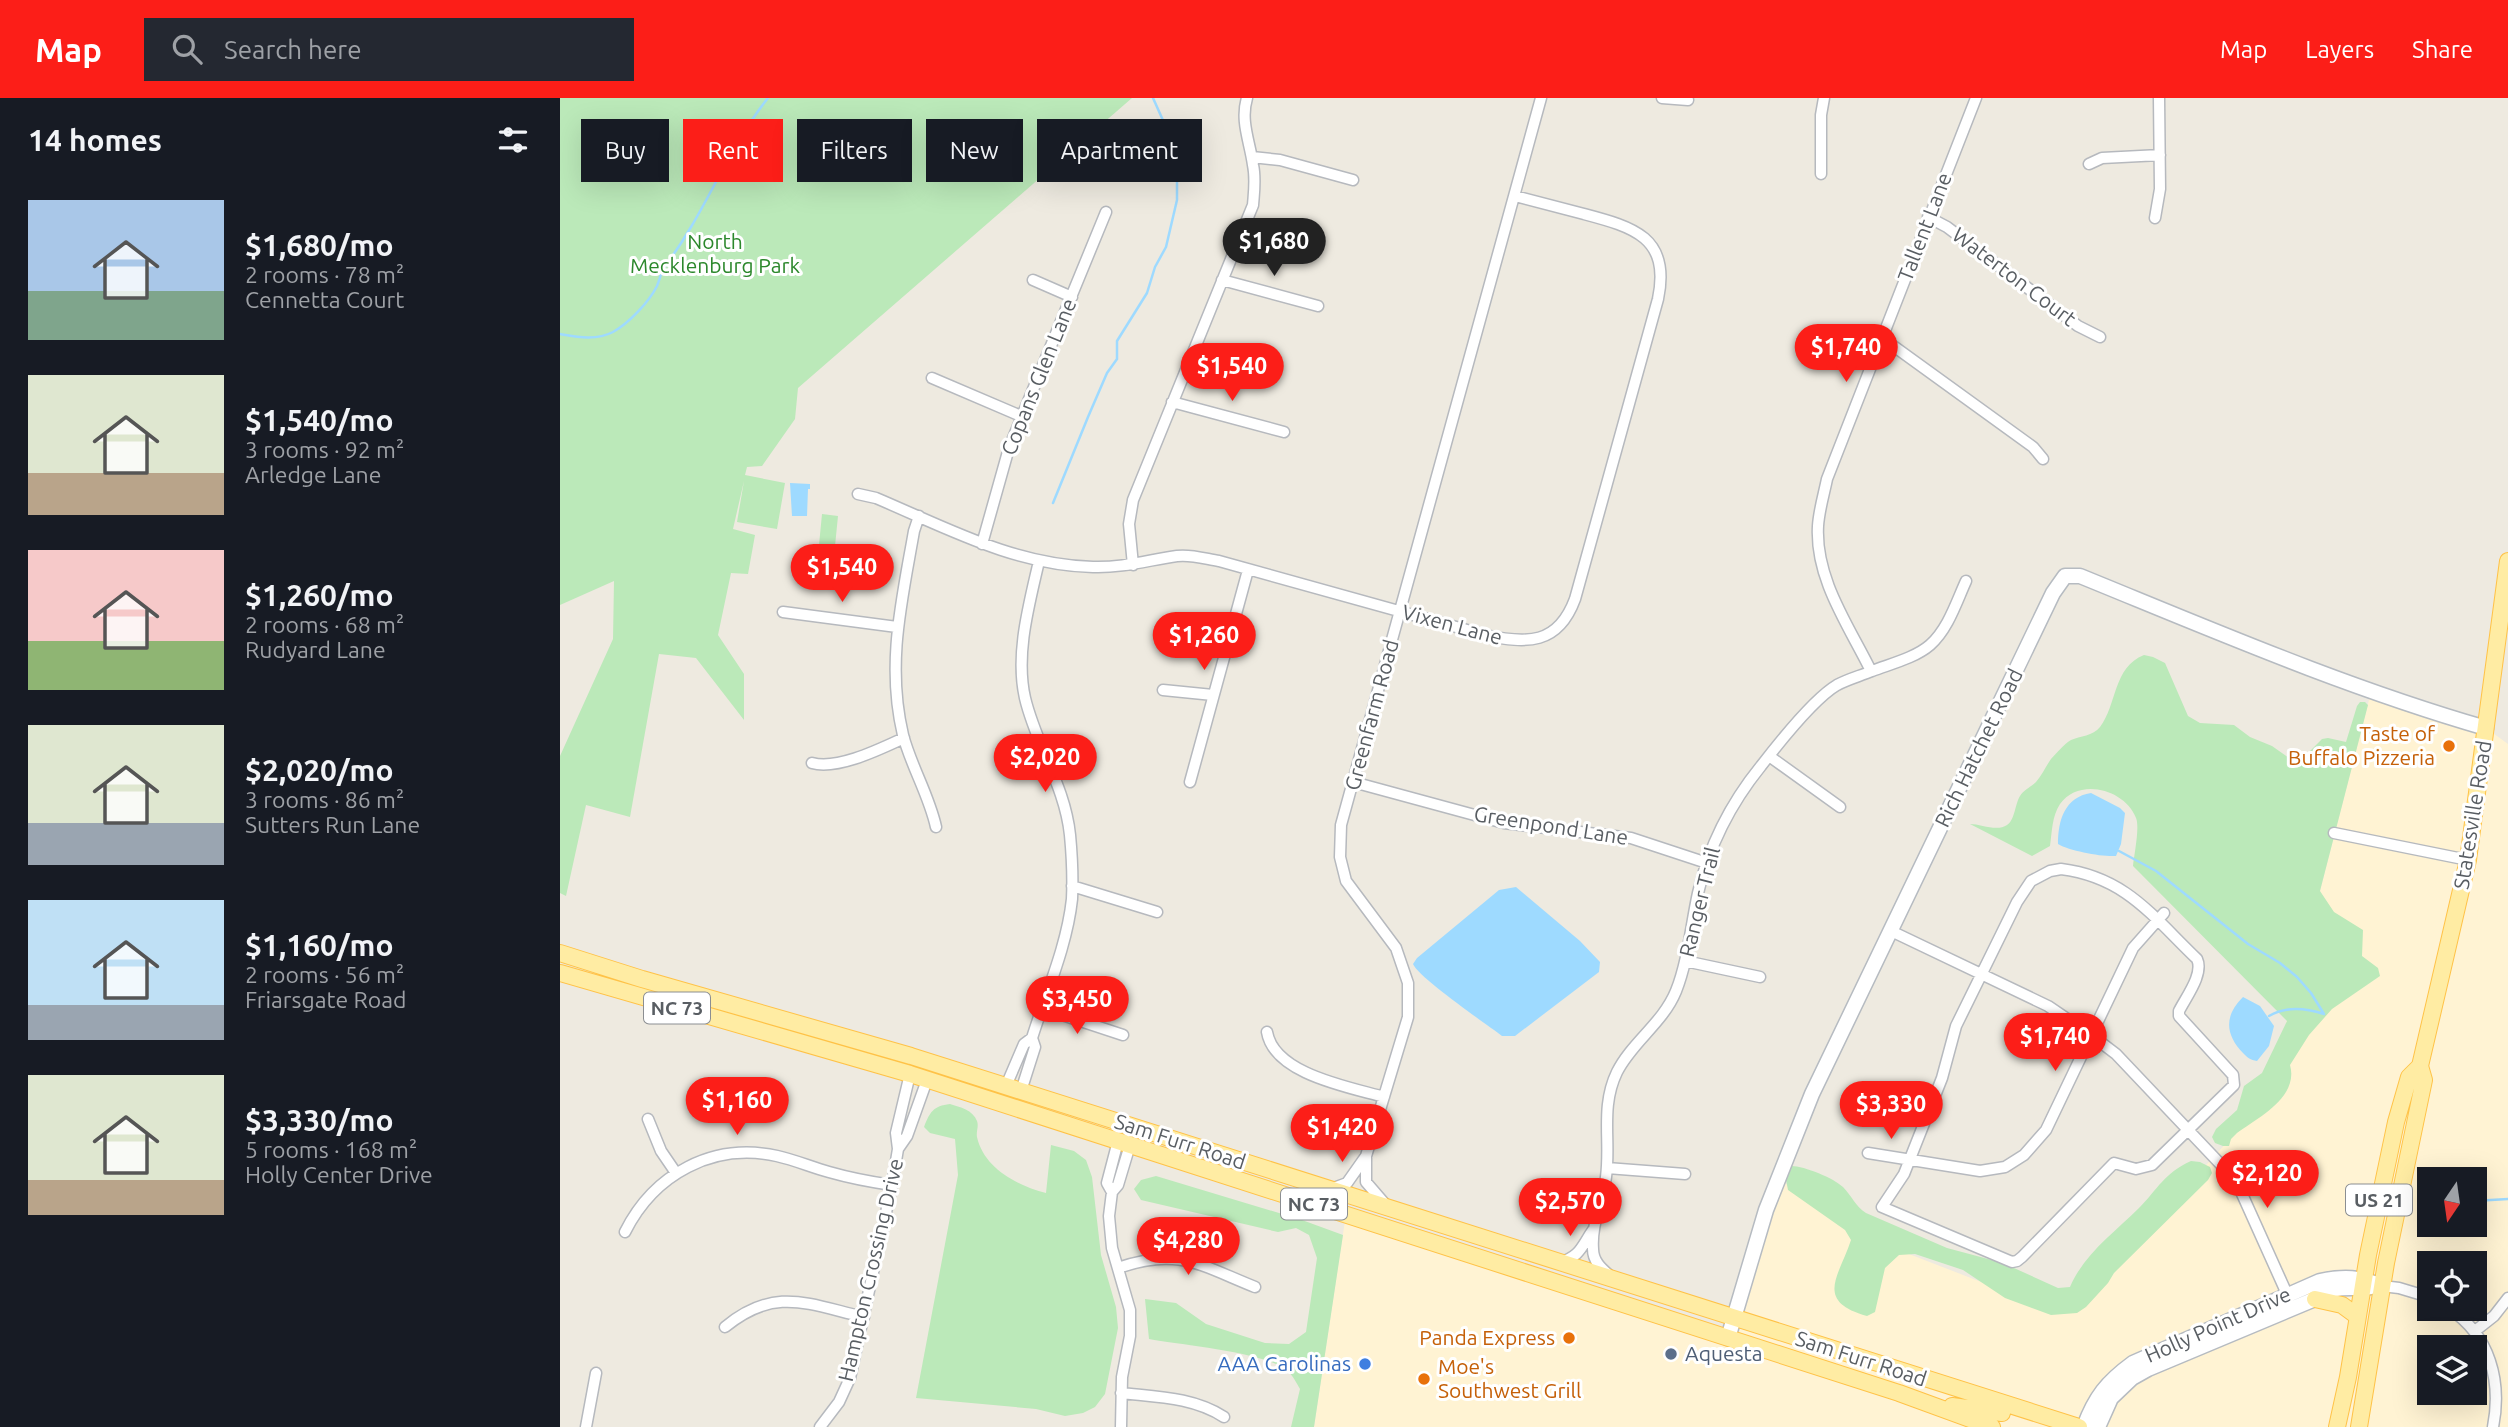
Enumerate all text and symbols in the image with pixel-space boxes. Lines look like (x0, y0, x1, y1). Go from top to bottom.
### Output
search box (144, 18, 634, 81)
icon: search (168, 30, 206, 68)
text: Map (35, 31, 102, 68)
text: Search here (224, 35, 362, 64)
text: Map (2220, 36, 2267, 63)
text: Layers (2305, 36, 2374, 63)
text: Share (2412, 36, 2473, 63)
chip: Buy (581, 119, 669, 182)
chip: Rent (683, 119, 783, 182)
chip: Filters (797, 119, 912, 182)
chip: New (926, 119, 1023, 182)
chip: Apartment (1037, 119, 1202, 182)
icon: filters (494, 121, 532, 159)
text: 14 homes (28, 123, 162, 157)
street label: Tallent Lane (1892, 169, 1956, 284)
pin: $1,680 (1217, 218, 1331, 278)
street label: Waterton Court (1948, 222, 2081, 330)
icon: home (84, 228, 168, 312)
text: $1,680/mo (245, 228, 394, 262)
text: $1,680 (1239, 228, 1309, 253)
park label: North Mecklenburg Park (630, 229, 800, 277)
text: 2 rooms · 78 m² (245, 262, 404, 287)
text: Cennetta Court (245, 287, 404, 312)
street label: Copans Glen Lane (996, 295, 1080, 459)
pin: $1,740 (1789, 324, 1903, 384)
text: $1,740 (1811, 334, 1881, 359)
pin: $1,540 (1175, 344, 1289, 403)
text: $1,540 (1197, 353, 1267, 378)
icon: home (84, 403, 168, 487)
text: $1,540/mo (245, 403, 394, 437)
text: 3 rooms · 92 m² (245, 437, 404, 462)
text: Arledge Lane (245, 462, 381, 487)
pin: $1,540 (785, 545, 899, 604)
text: $1,540 (807, 554, 877, 579)
icon: home (84, 578, 168, 662)
text: $1,260/mo (245, 578, 394, 612)
street label: Vixen Lane (1399, 599, 1505, 649)
text: 2 rooms · 68 m² (245, 612, 404, 637)
pin: $1,260 (1147, 612, 1261, 672)
text: $1,260 (1169, 622, 1239, 647)
text: Rudyard Lane (245, 637, 386, 662)
street label: Greenfarm Road (1339, 637, 1403, 793)
street label: Rich Hatchet Road (1929, 664, 2027, 831)
place label: Taste of Buffalo Pizzeria (2288, 721, 2436, 769)
pin: $2,020 (988, 734, 1102, 794)
marker: Taste of Buffalo Pizzeria (2441, 738, 2457, 754)
street label: Statesville Road (2448, 739, 2496, 891)
text: $2,020 (1010, 744, 1080, 769)
icon: home (84, 753, 168, 837)
text: $2,020/mo (245, 753, 394, 787)
text: 3 rooms · 86 m² (245, 787, 404, 812)
street label: Greenpond Lane (1472, 801, 1630, 849)
text: Sutters Run Lane (245, 812, 420, 837)
street label: Ranger Trail (1674, 844, 1724, 959)
icon: home (84, 928, 168, 1012)
text: $1,160/mo (245, 928, 394, 962)
text: 2 rooms · 56 m² (245, 962, 404, 987)
pin: $3,450 (1020, 976, 1134, 1036)
text: $3,450 (1042, 986, 1112, 1011)
text: Friarsgate Road (245, 987, 407, 1012)
road number: NC 73 (644, 992, 710, 1024)
pin: $1,740 (1998, 1014, 2112, 1073)
text: $1,740 (2020, 1023, 2090, 1048)
pin: $1,160 (680, 1077, 794, 1137)
pin: $3,330 (1834, 1082, 1948, 1141)
text: $1,160 (702, 1087, 772, 1112)
text: $3,330 (1856, 1091, 1926, 1116)
icon: home (84, 1103, 168, 1187)
text: $3,330/mo (245, 1103, 394, 1137)
pin: $1,420 (1285, 1104, 1399, 1164)
street label: Sam Furr Road (1112, 1109, 1249, 1174)
text: $1,420 (1307, 1114, 1377, 1139)
text: 5 rooms · 168 m² (245, 1137, 417, 1162)
pin: $2,120 (2210, 1150, 2324, 1210)
street label: Hampton Crossing Drive (833, 1156, 907, 1384)
text: $2,120 (2232, 1160, 2302, 1185)
text: Holly Center Drive (245, 1162, 433, 1187)
north arrow (2417, 1167, 2487, 1237)
map controls (2417, 1167, 2487, 1405)
pin: $2,570 (1513, 1178, 1627, 1238)
road number: US 21 (2346, 1184, 2412, 1216)
road number: NC 73 (1281, 1188, 1347, 1220)
text: $2,570 (1535, 1188, 1605, 1213)
pin: $4,280 (1131, 1218, 1245, 1277)
text: $4,280 (1153, 1227, 1223, 1252)
button: locate (2417, 1251, 2487, 1321)
street label: Holly Point Drive (2141, 1281, 2294, 1367)
place label: Panda Express (1419, 1325, 1555, 1349)
street label: Sam Furr Road (1793, 1326, 1930, 1391)
marker: Panda Express (1561, 1330, 1577, 1346)
button: layers (2417, 1335, 2487, 1405)
place label: Aquesta (1685, 1341, 1763, 1365)
marker: Aquesta (1663, 1346, 1679, 1362)
place label: AAA Carolinas (1217, 1351, 1351, 1375)
place label: Moe's Southwest Grill (1438, 1354, 1582, 1402)
marker: AAA Carolinas (1357, 1356, 1373, 1372)
marker: Moe's Southwest Grill (1416, 1371, 1432, 1387)

